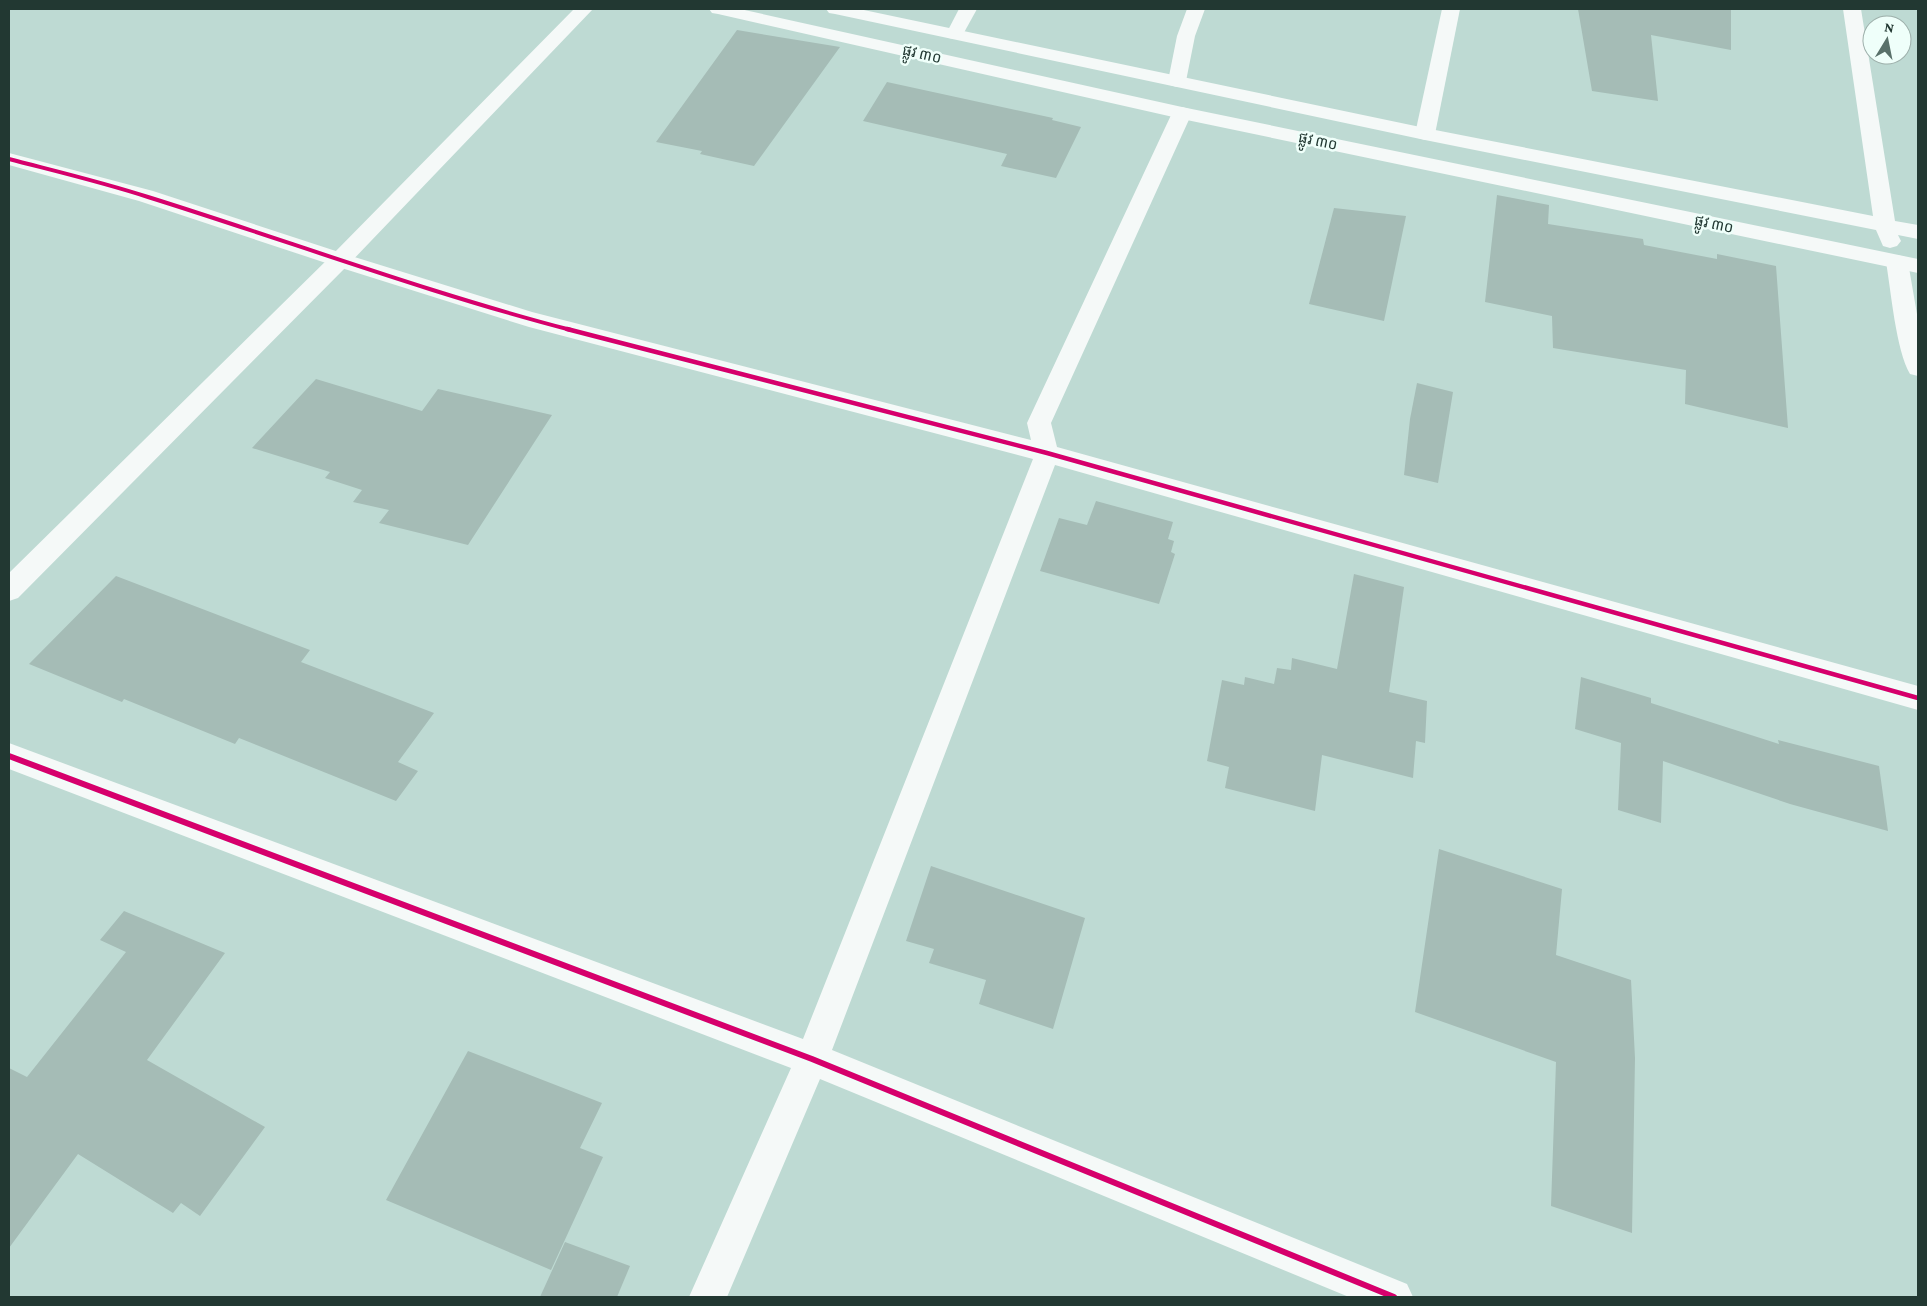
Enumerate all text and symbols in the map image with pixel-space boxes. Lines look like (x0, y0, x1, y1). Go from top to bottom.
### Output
north arrow (1862, 15, 1912, 65)
text: N (1883, 18, 1896, 36)
street label: ផ្លូវ ៣០ (900, 42, 943, 72)
street label: ផ្លូវ ៣០ (1296, 129, 1339, 158)
street label: ផ្លូវ ៣០ (1692, 212, 1735, 241)

